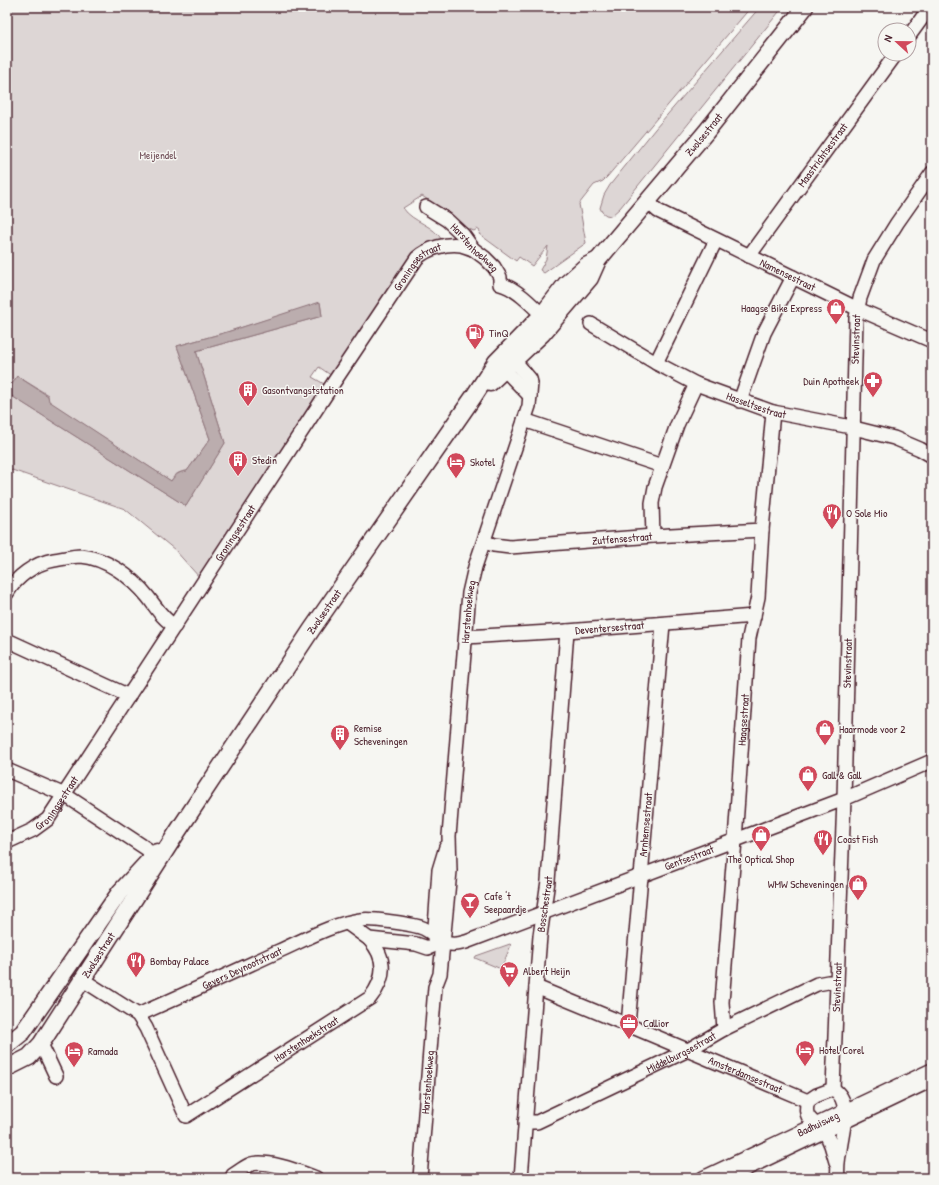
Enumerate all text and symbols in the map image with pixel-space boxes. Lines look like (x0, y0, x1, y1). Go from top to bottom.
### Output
north arrow (877, 22, 917, 62)
text: N (880, 33, 895, 44)
street label: Zwolsestraat (682, 110, 725, 159)
street label: Maastrichtsestraat (795, 120, 851, 190)
park label: Meijendel (140, 148, 177, 162)
street label: Harstenhoekweg (448, 220, 502, 274)
street label: Groningsestraat (390, 239, 443, 294)
street label: Namensestraat (758, 255, 818, 294)
shop icon: Haagse Bike Express (825, 297, 847, 325)
place label: Haagse Bike Express (741, 301, 822, 315)
street label: Stevinstraat (848, 313, 864, 364)
fuel station icon: TinQ (464, 322, 486, 350)
place label: TinQ (489, 326, 509, 340)
pharmacy icon: Duin Apotheek (862, 370, 884, 398)
place label: Duin Apotheek (803, 374, 859, 388)
building icon: Gasontvangststation (237, 379, 259, 407)
place label: Gasontvangststation (262, 383, 344, 397)
street label: Hasseltsestraat (724, 389, 788, 421)
building icon: Stedin (227, 449, 249, 477)
hotel icon: Skotel (445, 451, 467, 479)
place label: Stedin (252, 453, 277, 467)
place label: Skotel (470, 455, 495, 469)
street label: Groningsestraat (212, 502, 259, 564)
restaurant icon: O Sole Mio (821, 502, 843, 530)
place label: O Sole Mio (846, 506, 888, 520)
street label: Zutfensestraat (591, 529, 653, 548)
street label: Harstenhoekweg (458, 579, 479, 644)
street label: Zwolsestraat (304, 586, 345, 637)
street label: Deventersestraat (575, 618, 645, 637)
street label: Stevinstraat (840, 638, 855, 688)
street label: Haagsestraat (735, 693, 752, 746)
shop icon: Haarmode voor 2 (814, 718, 836, 746)
place label: Remise Scheveningen (354, 721, 408, 748)
place label: Haarmode voor 2 (839, 722, 905, 736)
building icon: Remise Scheveningen (329, 723, 351, 751)
shop icon: Gall & Gall (797, 764, 819, 792)
place label: Gall & Gall (822, 768, 862, 782)
street label: Groningsestraat (32, 773, 81, 833)
street label: Arnhemsestraat (636, 792, 655, 857)
shop icon: The Optical Shop (750, 824, 772, 852)
restaurant icon: Coast Fish (812, 828, 834, 856)
place label: Coast Fish (837, 832, 878, 846)
street label: Gentsestraat (662, 842, 716, 873)
place label: The Optical Shop (728, 852, 795, 866)
shop icon: WMW Scheveningen (847, 873, 869, 901)
street label: Bosschestraat (534, 875, 555, 933)
place label: WMW Scheveningen (768, 877, 844, 891)
place label: Cafe 't Seepaardje (484, 889, 527, 916)
bar icon: Cafe 't Seepaardje (459, 891, 481, 919)
street label: Zwolsestraat (78, 930, 118, 980)
street label: Gevers Deynootstraat (200, 944, 284, 992)
restaurant icon: Bombay Palace (125, 950, 147, 978)
place label: Bombay Palace (150, 954, 210, 968)
supermarket icon: Albert Heijn (498, 960, 520, 988)
street label: Stevinstraat (829, 962, 845, 1012)
place label: Albert Heijn (523, 964, 570, 978)
office icon: Callior (618, 1012, 640, 1040)
street label: Harstenhoekstraat (271, 1013, 341, 1065)
place label: Callior (643, 1016, 670, 1030)
street label: Middelburgsestraat (644, 1028, 718, 1076)
hotel icon: Hotel Corel (794, 1039, 816, 1067)
hotel icon: Ramada (63, 1040, 85, 1068)
place label: Hotel Corel (819, 1043, 864, 1057)
place label: Ramada (88, 1044, 118, 1058)
street label: Harstenhoekweg (418, 1050, 437, 1115)
street label: Amsterdamsestraat (706, 1053, 785, 1096)
street label: Badhuisweg (795, 1108, 841, 1140)

